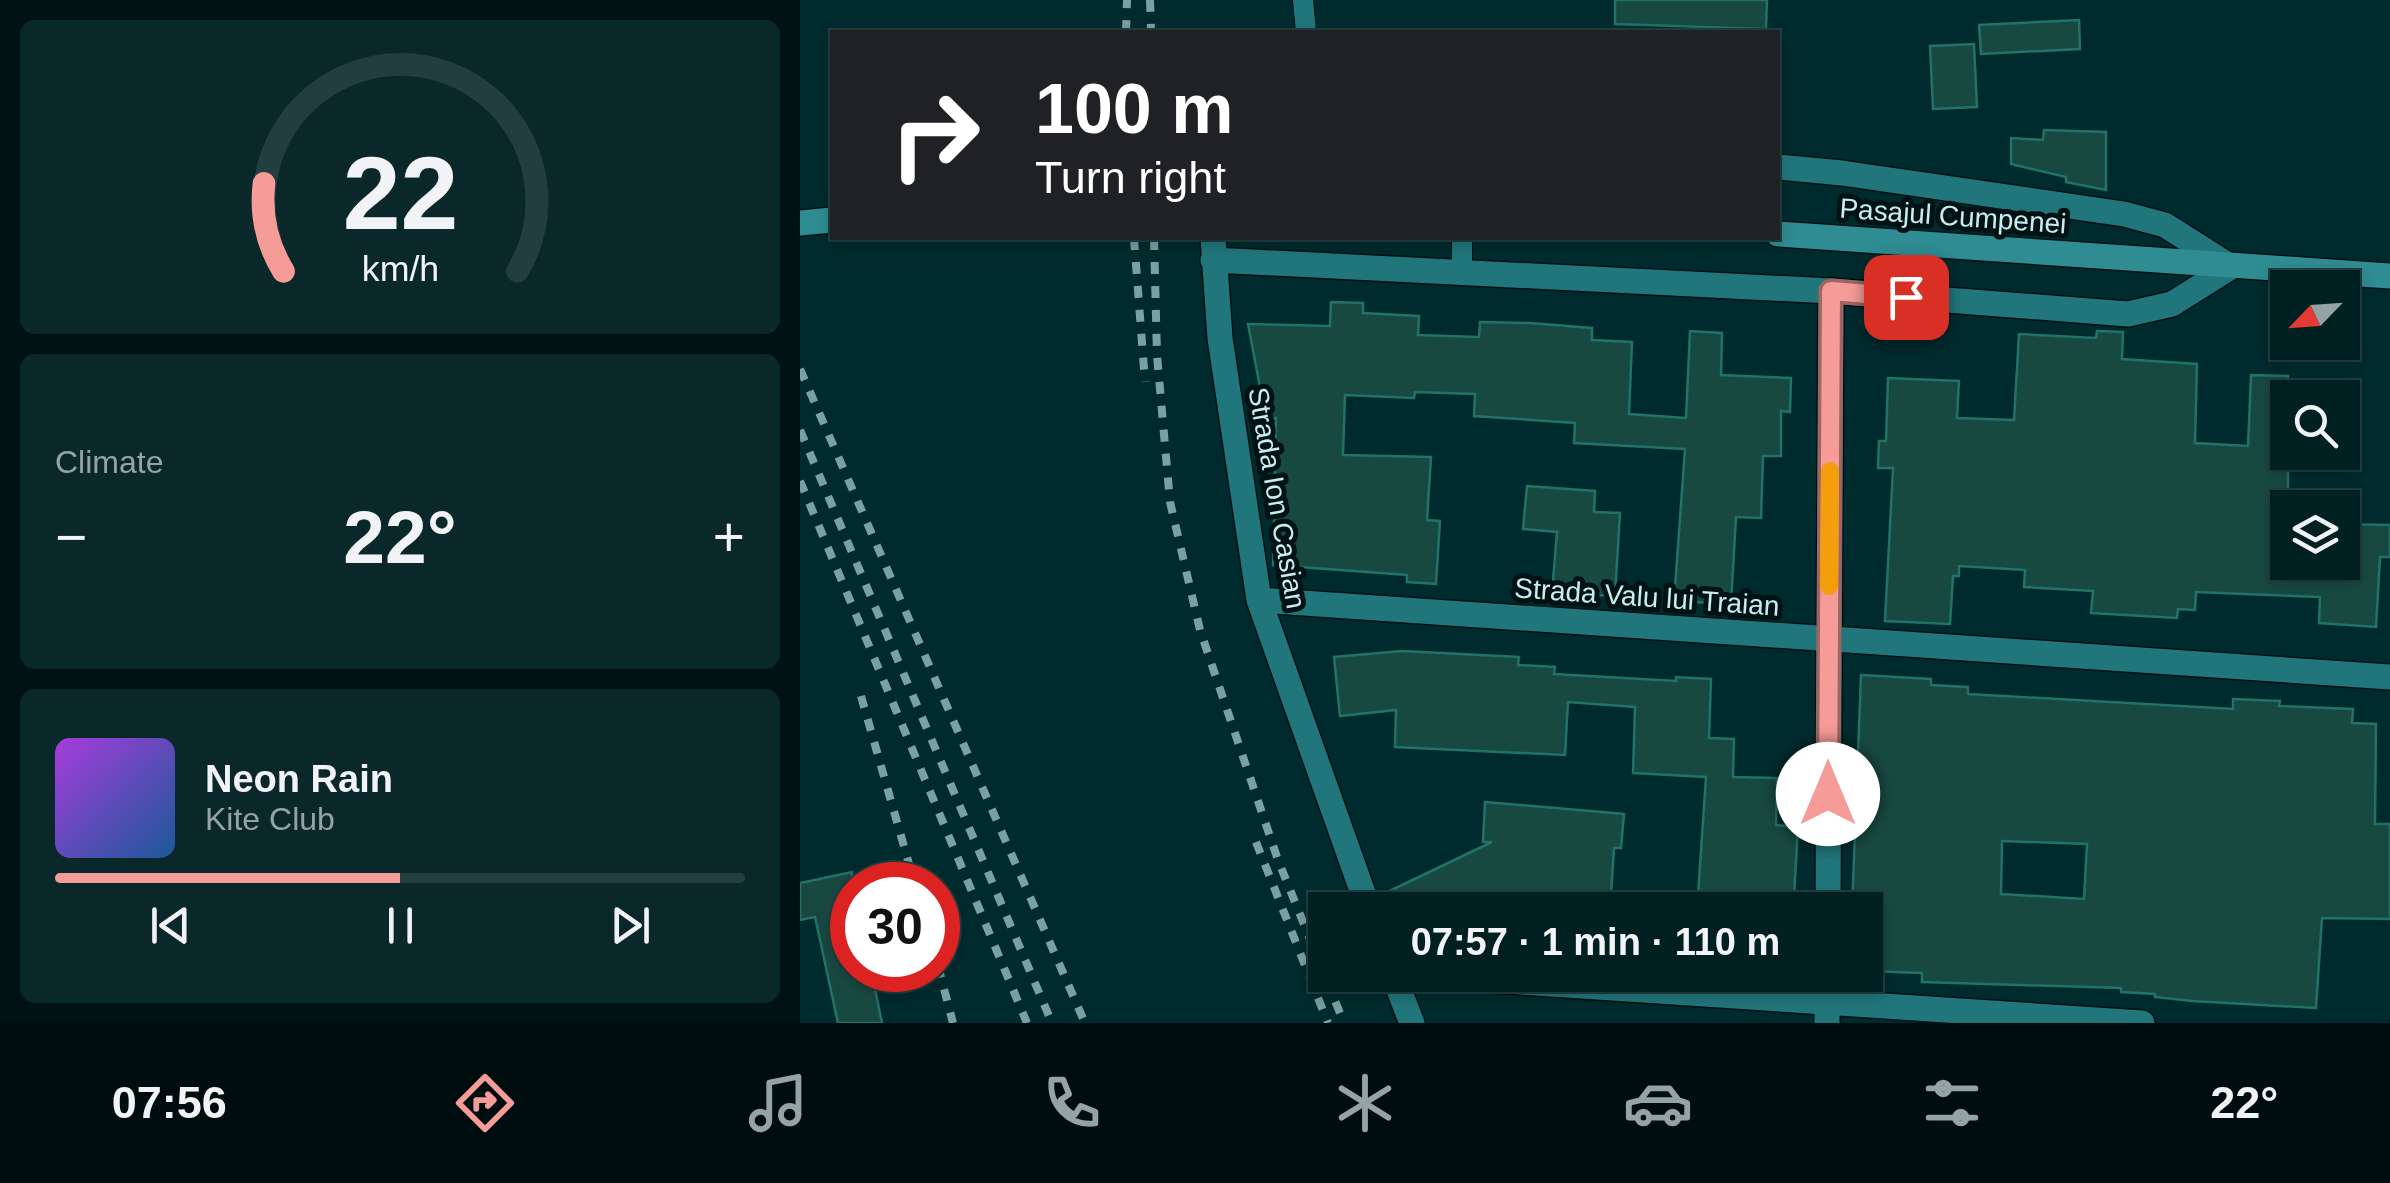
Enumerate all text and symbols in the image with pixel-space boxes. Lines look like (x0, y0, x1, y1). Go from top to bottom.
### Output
icon: right (870, 70, 1000, 200)
text: 100 m (1035, 70, 1233, 148)
text: 22 (342, 135, 458, 251)
text: Turn right (1035, 152, 1226, 203)
street label: Pasajul Cumpenei (1839, 193, 2067, 239)
text: km/h (361, 249, 439, 289)
pin (1864, 255, 1949, 340)
icon: arrive (1879, 270, 1934, 325)
north arrow (2270, 270, 2360, 360)
map controls (2270, 270, 2360, 580)
button: search (2270, 380, 2360, 470)
street label: Strada Ion Casian (1242, 385, 1312, 611)
text: Climate (55, 444, 163, 480)
button: layers (2270, 490, 2360, 580)
text: 22° (343, 495, 457, 579)
text: − (55, 506, 87, 568)
text: + (713, 506, 745, 568)
street label: Strada Valu lui Traian (1513, 572, 1781, 622)
position arrow (1776, 742, 1880, 846)
text: Neon Rain (205, 758, 393, 800)
text: Kite Club (205, 801, 335, 837)
speed limit sign: 30 (830, 862, 960, 992)
icon: previous (143, 898, 198, 953)
icon: pause (373, 898, 428, 953)
icon: next (603, 898, 658, 953)
text: 07:57 · 1 min · 110 m (1411, 921, 1780, 963)
icon: directions (450, 1068, 520, 1138)
icon: music (743, 1068, 813, 1138)
icon: phone (1037, 1068, 1107, 1138)
icon: climate (1330, 1068, 1400, 1138)
icon: car (1623, 1068, 1693, 1138)
icon: filters (1917, 1068, 1987, 1138)
text: 07:56 (112, 1077, 227, 1128)
text: 22° (2210, 1077, 2278, 1128)

